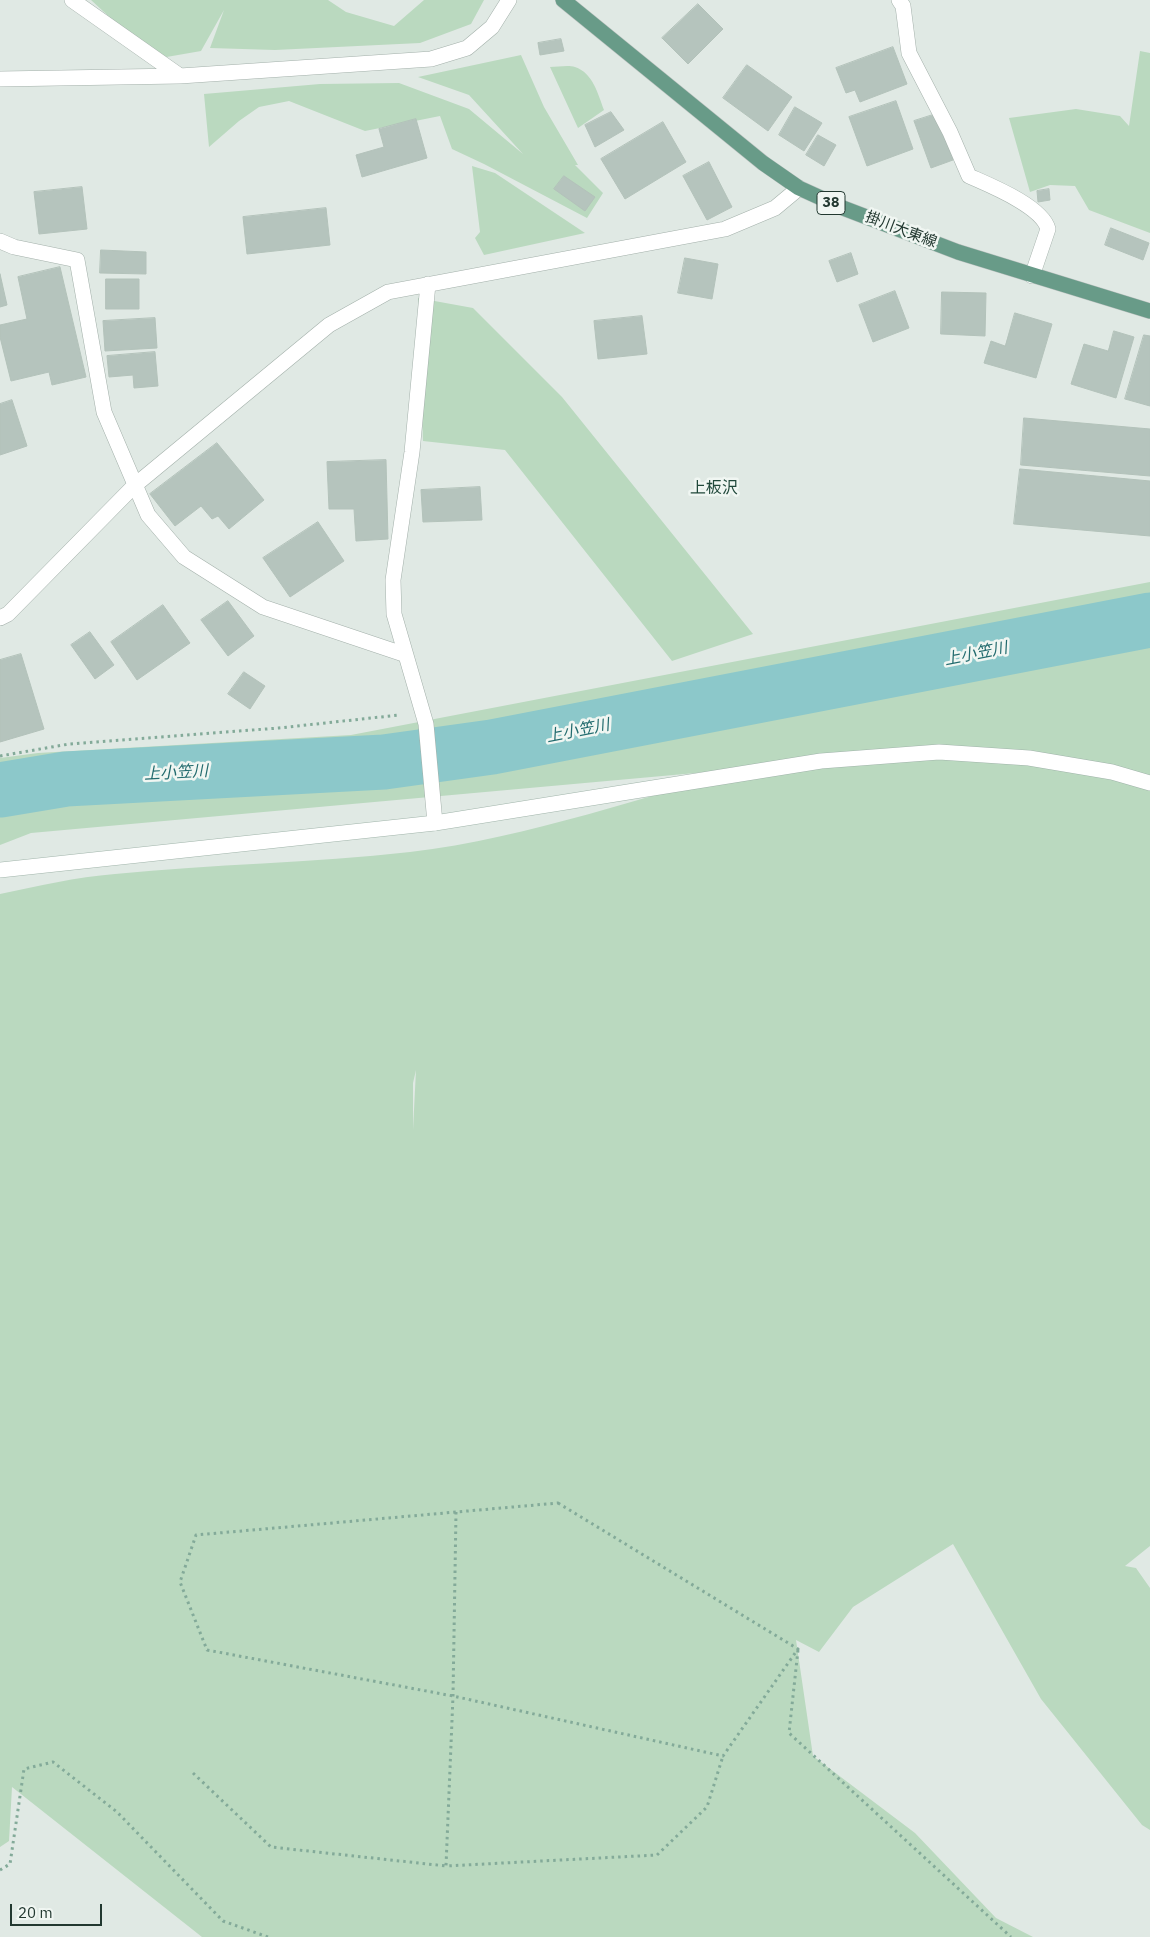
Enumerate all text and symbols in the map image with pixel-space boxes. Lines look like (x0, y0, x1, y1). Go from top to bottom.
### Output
road number: 38 (817, 192, 845, 214)
street label: 掛川大東線 (863, 208, 939, 252)
district label: 上板沢 (690, 478, 738, 498)
water label: 上小笠川 (943, 638, 1009, 670)
water label: 上小笠川 (545, 715, 611, 747)
water label: 上小笠川 (144, 762, 208, 784)
scale bar (12, 1894, 105, 1926)
text: 20 m (18, 1903, 53, 1922)

